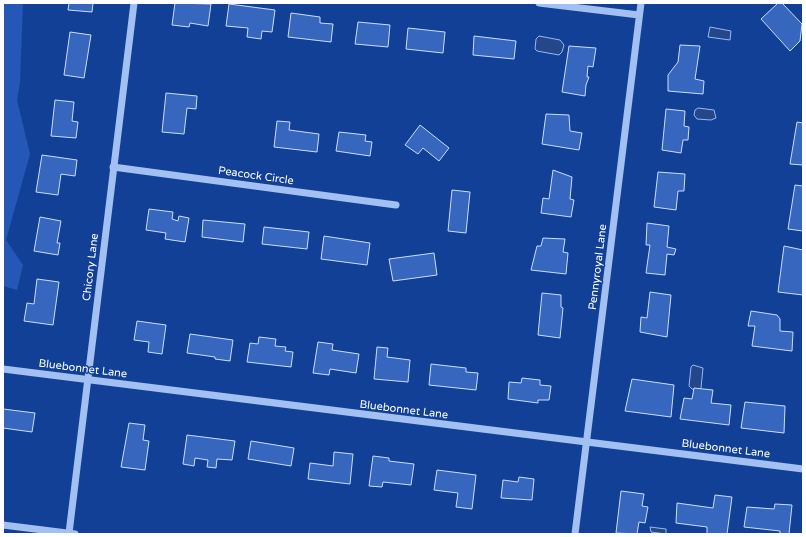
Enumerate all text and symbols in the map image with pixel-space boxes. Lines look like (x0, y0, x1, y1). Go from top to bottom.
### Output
street label: Peacock Circle (217, 164, 295, 187)
street label: Pennyroyal Lane (586, 223, 609, 311)
street label: Chicory Lane (80, 233, 101, 302)
street label: Bluebonnet Lane (38, 357, 128, 380)
street label: Bluebonnet Lane (359, 398, 449, 421)
street label: Bluebonnet Lane (681, 437, 771, 460)

